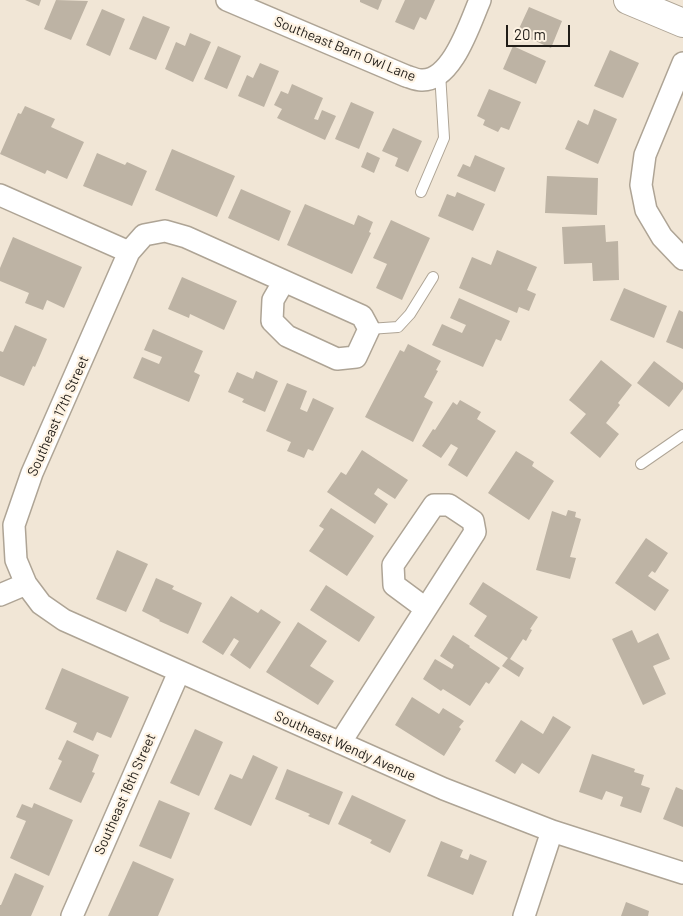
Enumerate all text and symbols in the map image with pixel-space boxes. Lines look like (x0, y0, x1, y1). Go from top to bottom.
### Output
street label: Southeast Barn Owl Lane (272, 13, 418, 85)
scale bar (508, 15, 572, 47)
text: 20 m (514, 25, 546, 43)
street label: Southeast 17th Street (24, 353, 92, 479)
street label: Southeast Wendy Avenue (272, 707, 418, 785)
street label: Southeast 16th Street (91, 731, 159, 857)

